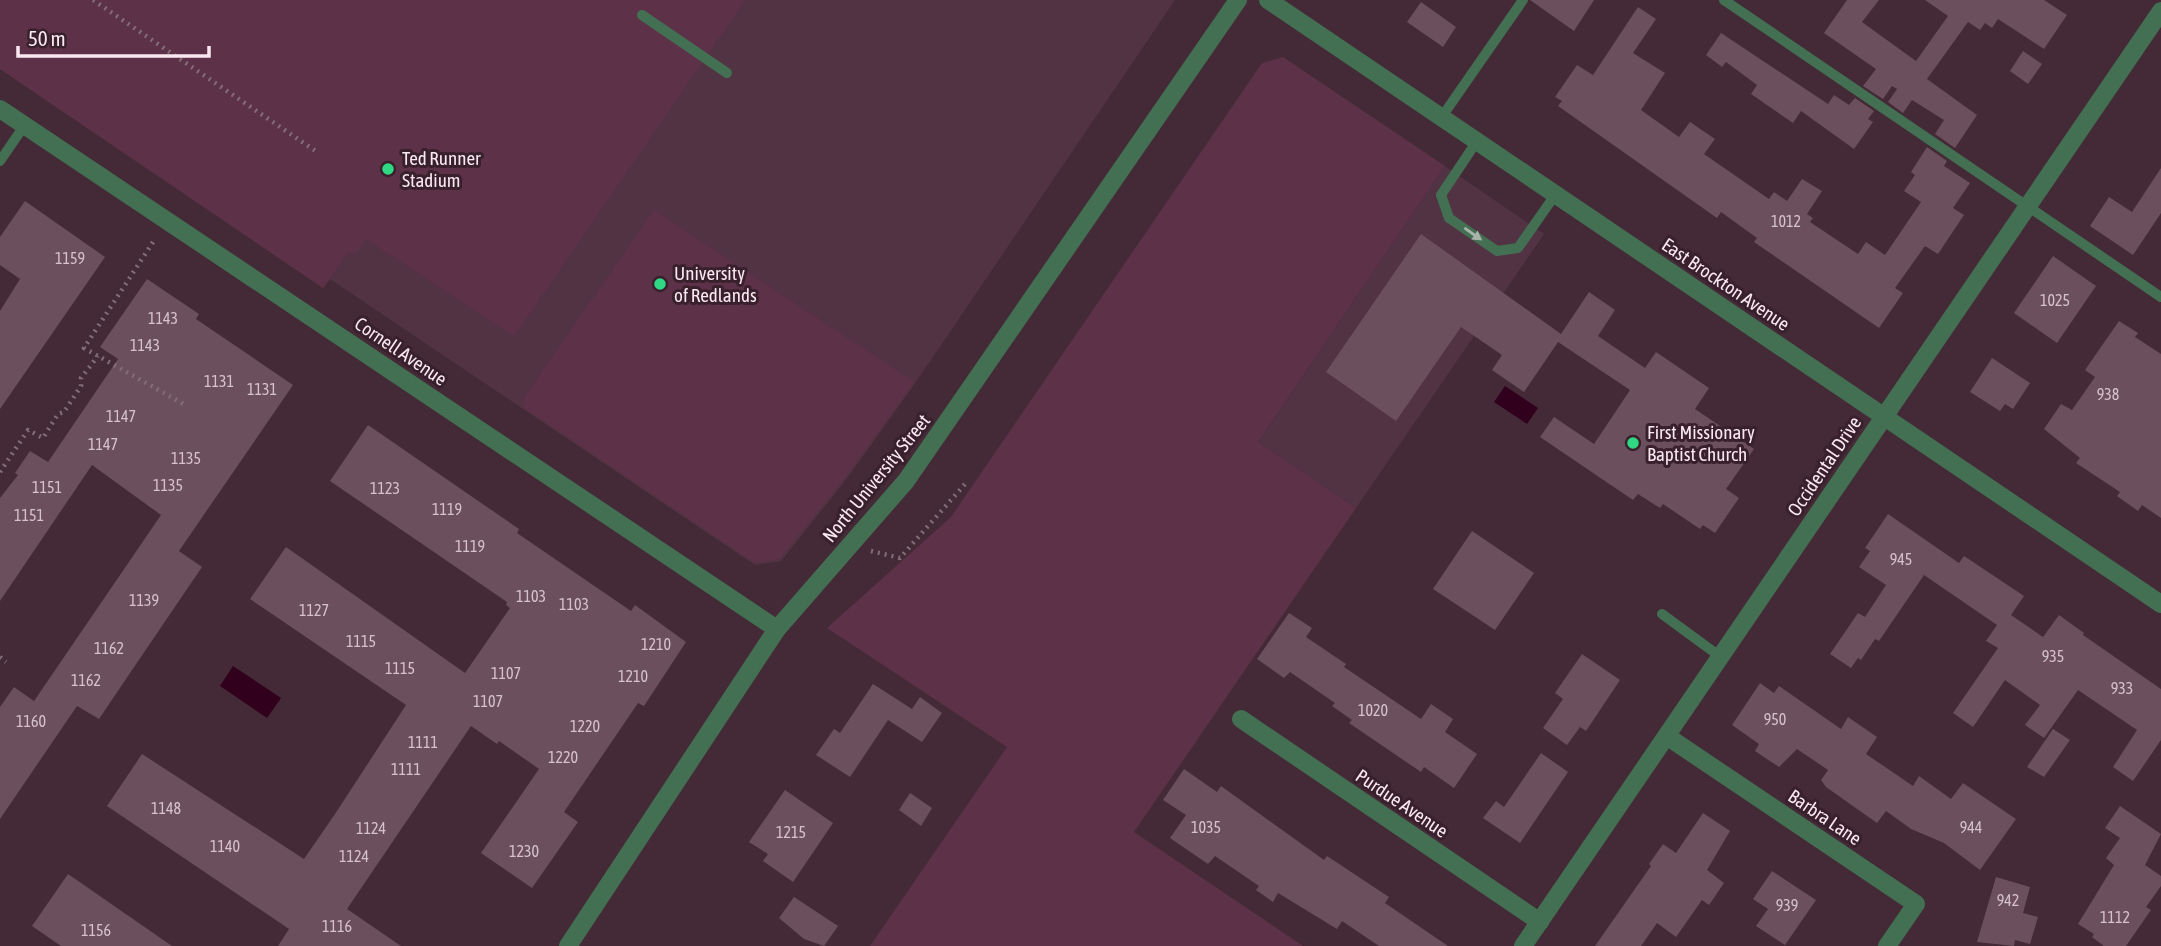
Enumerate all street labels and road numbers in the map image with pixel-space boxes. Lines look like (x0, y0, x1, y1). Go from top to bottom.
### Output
street label: East Brockton Avenue (1658, 233, 1794, 335)
street label: Cornell Avenue (351, 312, 451, 390)
street label: North University Street (818, 410, 934, 546)
street label: Occidental Drive (1783, 412, 1865, 520)
street label: Purdue Avenue (1352, 764, 1452, 842)
street label: Barbra Lane (1784, 785, 1866, 849)

